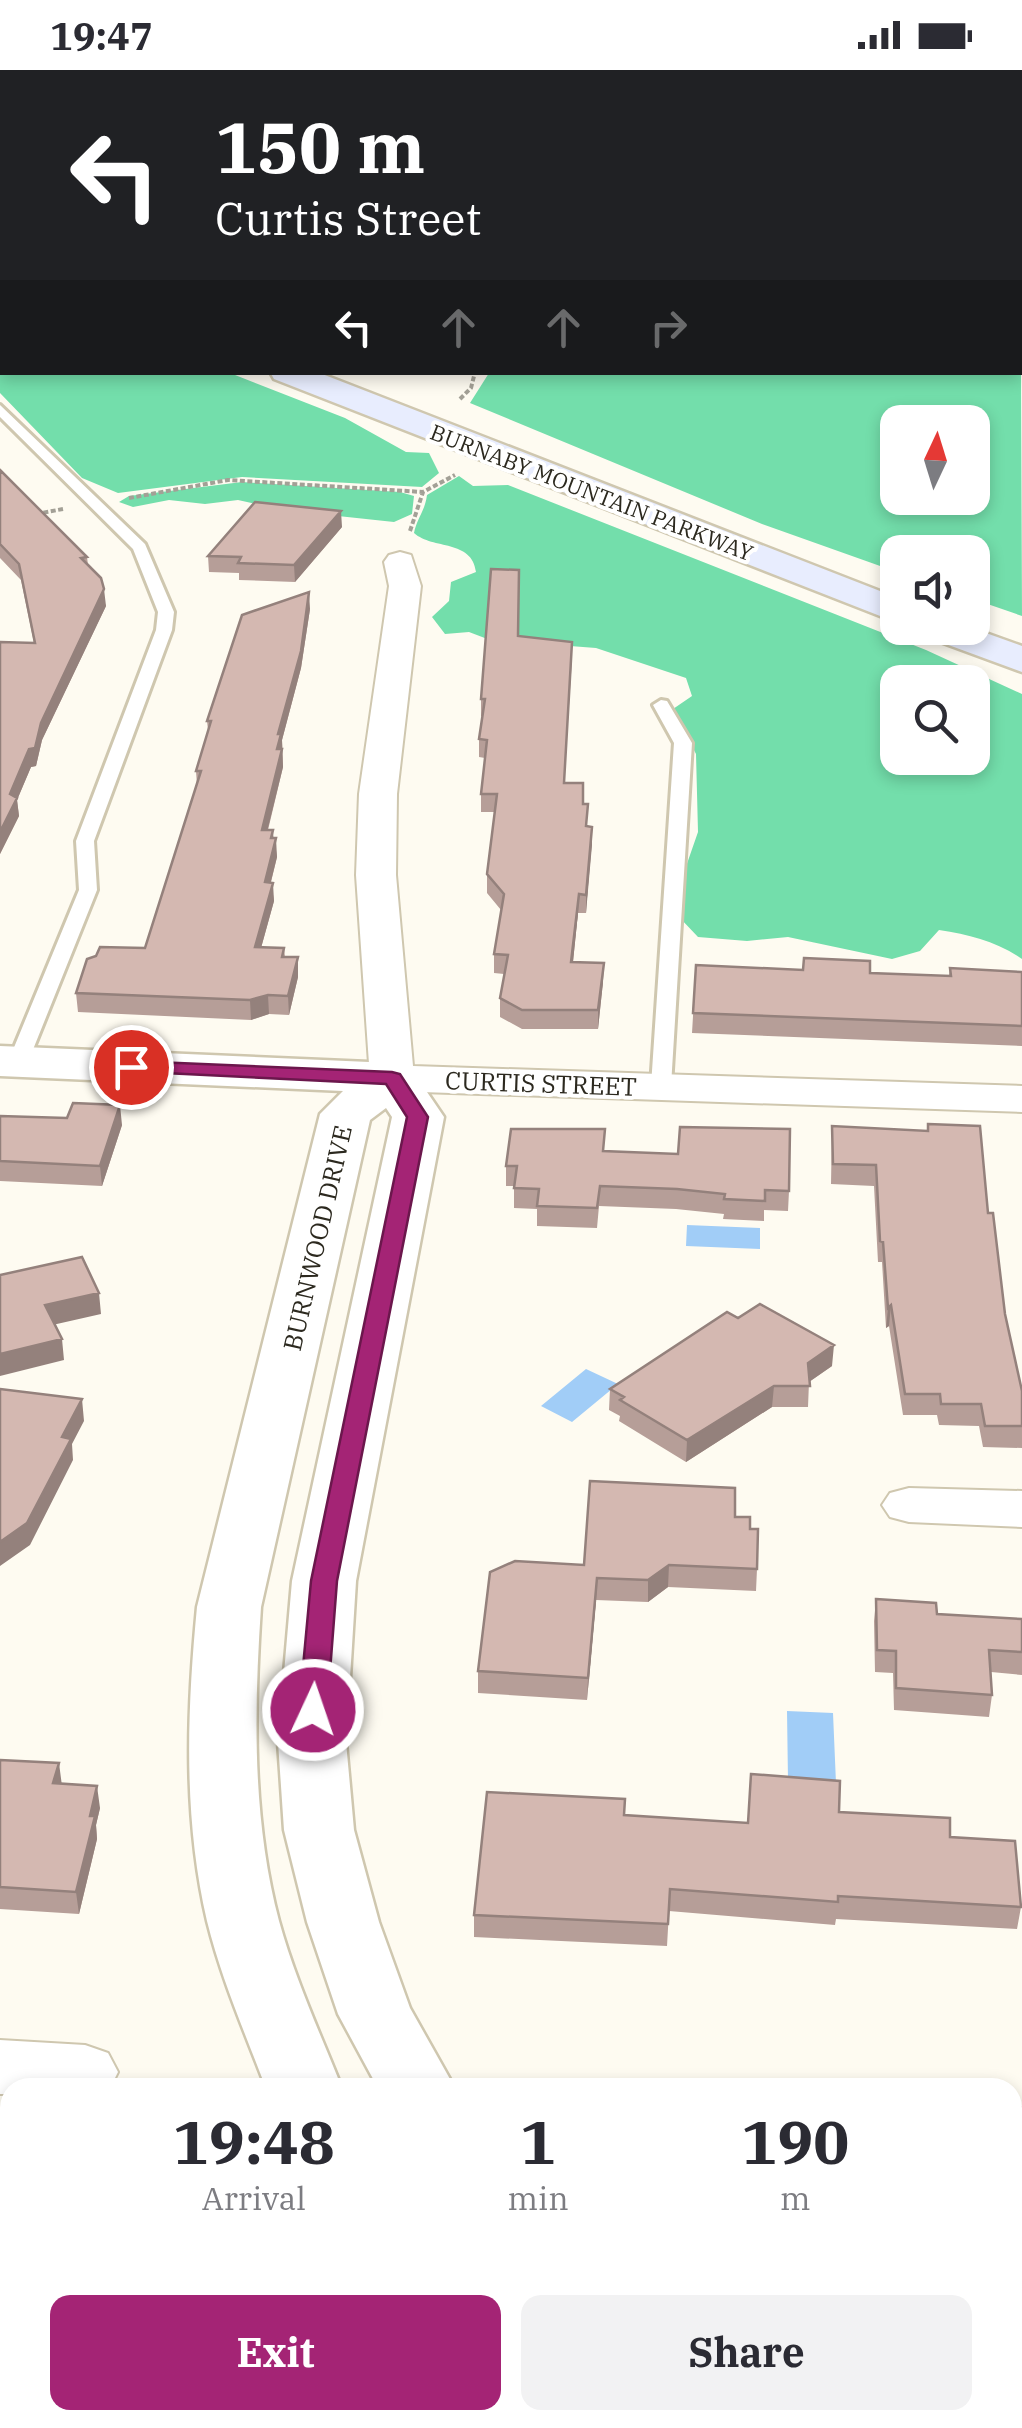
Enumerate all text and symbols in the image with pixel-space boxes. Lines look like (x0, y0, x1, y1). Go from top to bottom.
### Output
text: 19:47 (50, 11, 153, 60)
text: 150 m (215, 101, 425, 192)
icon: left (50, 110, 180, 240)
text: Curtis Street (215, 189, 481, 247)
icon: left (326, 300, 381, 355)
icon: ahead (431, 300, 486, 355)
icon: ahead (536, 300, 591, 355)
icon: right (641, 300, 696, 355)
north arrow (880, 405, 990, 515)
map controls (880, 405, 990, 775)
street label: BURNABY MOUNTAIN PARKWAY (426, 417, 758, 567)
button: sound (880, 535, 990, 645)
button: search (880, 665, 990, 775)
pin (89, 1025, 174, 1110)
icon: arrive (104, 1040, 159, 1095)
street label: CURTIS STREET (444, 1063, 638, 1103)
street label: BURNWOOD DRIVE (275, 1122, 359, 1354)
position arrow (261, 1658, 365, 1762)
text: 19:48 (173, 2102, 335, 2181)
text: 1 (520, 2102, 556, 2181)
text: 190 (741, 2102, 849, 2181)
text: Arrival (202, 2177, 306, 2219)
text: min (508, 2177, 569, 2219)
text: m (780, 2177, 811, 2219)
button: Exit (50, 2295, 501, 2410)
button: Share (521, 2295, 972, 2410)

